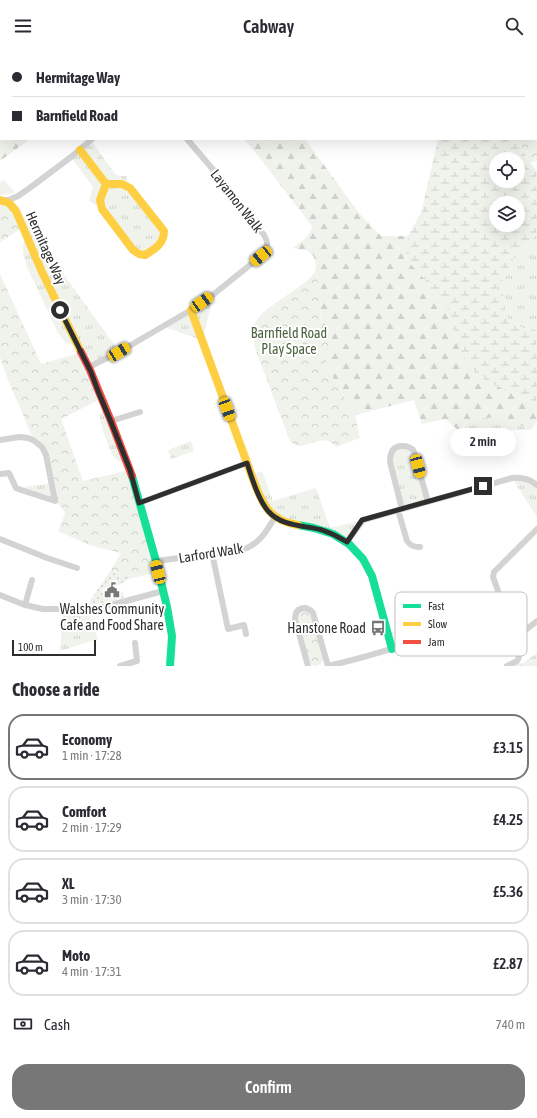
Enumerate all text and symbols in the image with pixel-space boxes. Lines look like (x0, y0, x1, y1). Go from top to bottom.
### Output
icon: menu (12, 15, 34, 37)
icon: search (503, 15, 525, 37)
text: Cabway (243, 16, 294, 37)
text: Hermitage Way (36, 69, 120, 86)
text: Barnfield Road (36, 107, 118, 124)
map controls (489, 152, 525, 232)
button: locate (489, 152, 525, 188)
street label: Layamon Walk (207, 166, 267, 236)
button: layers (489, 196, 525, 232)
street label: Hermitage Way (23, 209, 69, 287)
car (248, 244, 274, 268)
car (189, 290, 215, 314)
route start (51, 301, 69, 319)
park label: Barnfield Road Play Space (251, 325, 327, 357)
car (106, 341, 132, 363)
car (217, 396, 237, 422)
callout: 2 min (450, 428, 516, 456)
text: 2 min (470, 434, 496, 449)
car (409, 453, 427, 479)
route end (474, 477, 492, 495)
street label: Larford Walk (178, 540, 244, 566)
car (149, 559, 167, 585)
public building icon: Walshes Community Cafe and Food Share (103, 581, 121, 599)
legend (395, 592, 527, 656)
text: Fast (428, 600, 444, 612)
place label: Walshes Community Cafe and Food Share (60, 601, 164, 633)
text: Slow (428, 618, 447, 630)
bus stop icon: Hanstone Road (369, 619, 387, 637)
place label: Hanstone Road (287, 620, 366, 636)
text: Jam (428, 636, 445, 648)
scale bar (12, 638, 96, 657)
text: 100 m (18, 641, 43, 653)
text: Choose a ride (12, 679, 100, 700)
icon: car (14, 729, 50, 765)
text: Economy (62, 731, 112, 748)
text: £3.15 (493, 739, 523, 756)
text: 1 min · 17:28 (62, 748, 122, 763)
icon: car (14, 801, 50, 837)
text: Comfort (62, 803, 106, 820)
text: £4.25 (493, 811, 523, 828)
text: 2 min · 17:29 (62, 820, 122, 835)
icon: car (14, 873, 50, 909)
text: XL (62, 875, 75, 892)
text: £5.36 (493, 883, 523, 900)
text: 3 min · 17:30 (62, 892, 122, 907)
icon: car (14, 945, 50, 981)
text: Moto (62, 947, 90, 964)
text: £2.87 (493, 955, 523, 972)
text: 4 min · 17:31 (62, 964, 122, 979)
icon: cash (12, 1013, 34, 1035)
text: Cash (44, 1016, 70, 1033)
text: 740 m (496, 1017, 525, 1032)
button: Confirm (12, 1064, 525, 1110)

